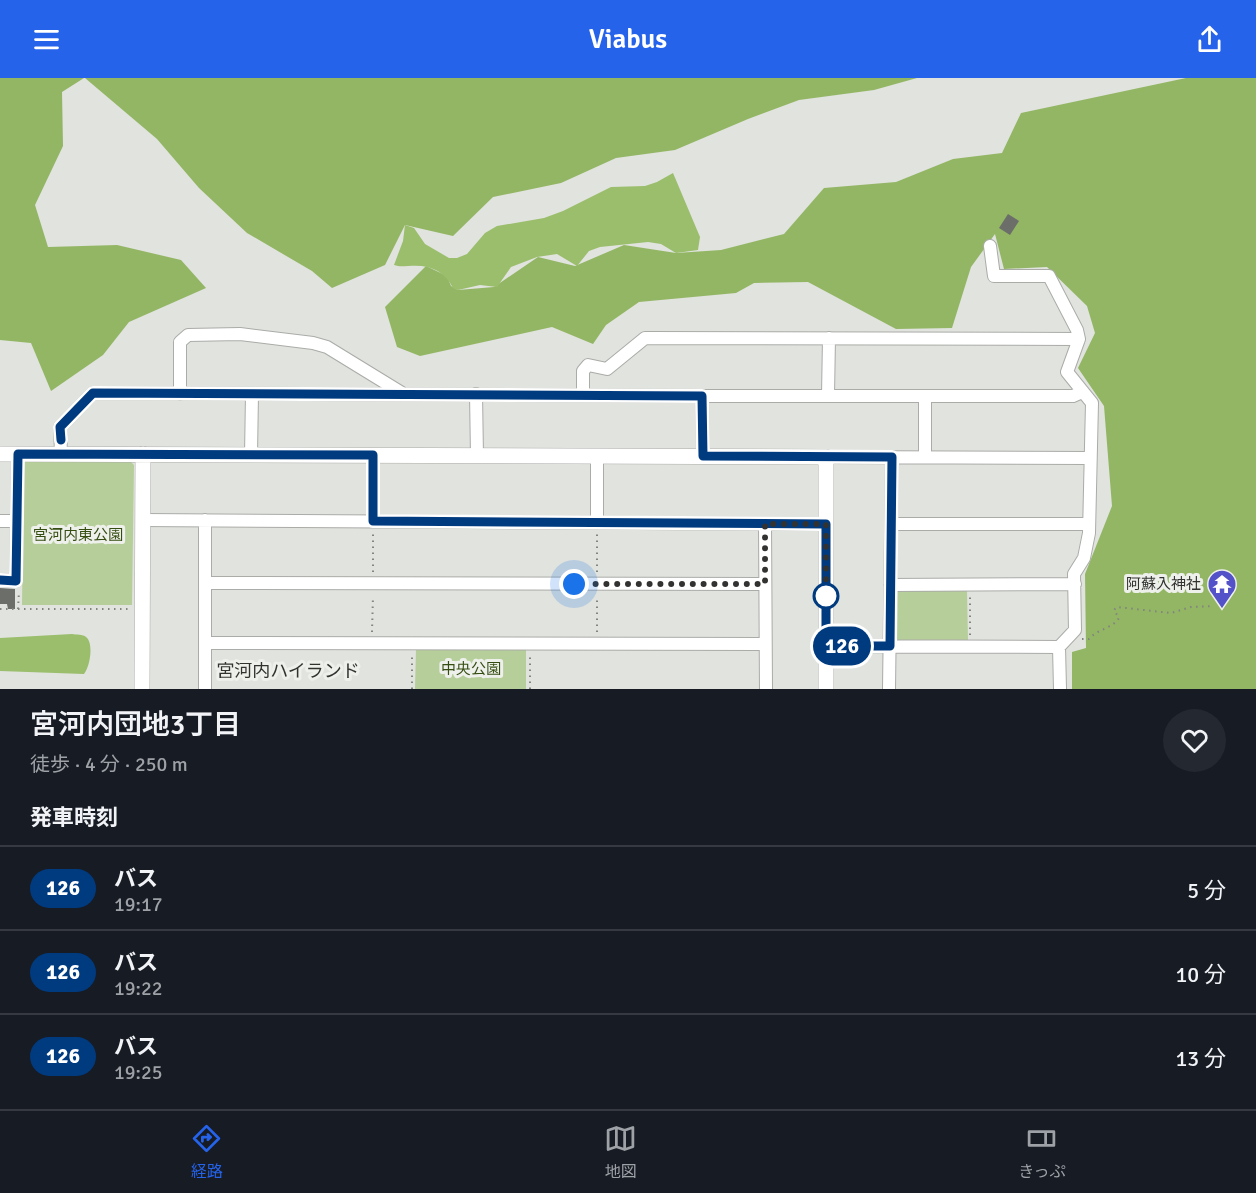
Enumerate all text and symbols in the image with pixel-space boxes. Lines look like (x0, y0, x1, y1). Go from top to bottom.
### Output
icon: menu (30, 23, 63, 56)
text: Viabus (589, 23, 667, 56)
icon: share (1193, 23, 1226, 56)
park label: 宮河内東公園 (33, 526, 123, 544)
temple icon: 阿蘇入神社 (1206, 568, 1238, 610)
your location (559, 569, 589, 599)
place label: 阿蘇入神社 (1126, 575, 1201, 593)
unlabelled marker (813, 583, 839, 609)
line badge: 126 (808, 626, 876, 666)
text: 126 (825, 633, 859, 659)
district label: 宮河内ハイランド (216, 660, 360, 682)
park label: 中央公園 (441, 660, 501, 678)
text: 宮河内団地3丁目 (30, 708, 241, 742)
button: heart (1163, 709, 1226, 772)
text: 徒歩 · 4 分 · 250 m (30, 752, 188, 777)
text: 発車時刻 (30, 804, 118, 831)
text: バス (114, 865, 158, 892)
text: 126 (46, 875, 80, 901)
text: 5 分 (1187, 877, 1226, 904)
text: 19:17 (114, 892, 163, 917)
text: バス (114, 949, 158, 976)
text: 126 (46, 959, 80, 985)
text: 10 分 (1175, 961, 1226, 988)
text: 19:22 (114, 976, 163, 1001)
text: バス (114, 1033, 158, 1060)
text: 126 (46, 1043, 80, 1069)
text: 13 分 (1175, 1045, 1226, 1072)
text: 19:25 (114, 1060, 163, 1085)
tab: 経路 (190, 1122, 223, 1182)
tab: 地図 (604, 1122, 637, 1182)
tab: きっぷ (1018, 1122, 1066, 1182)

